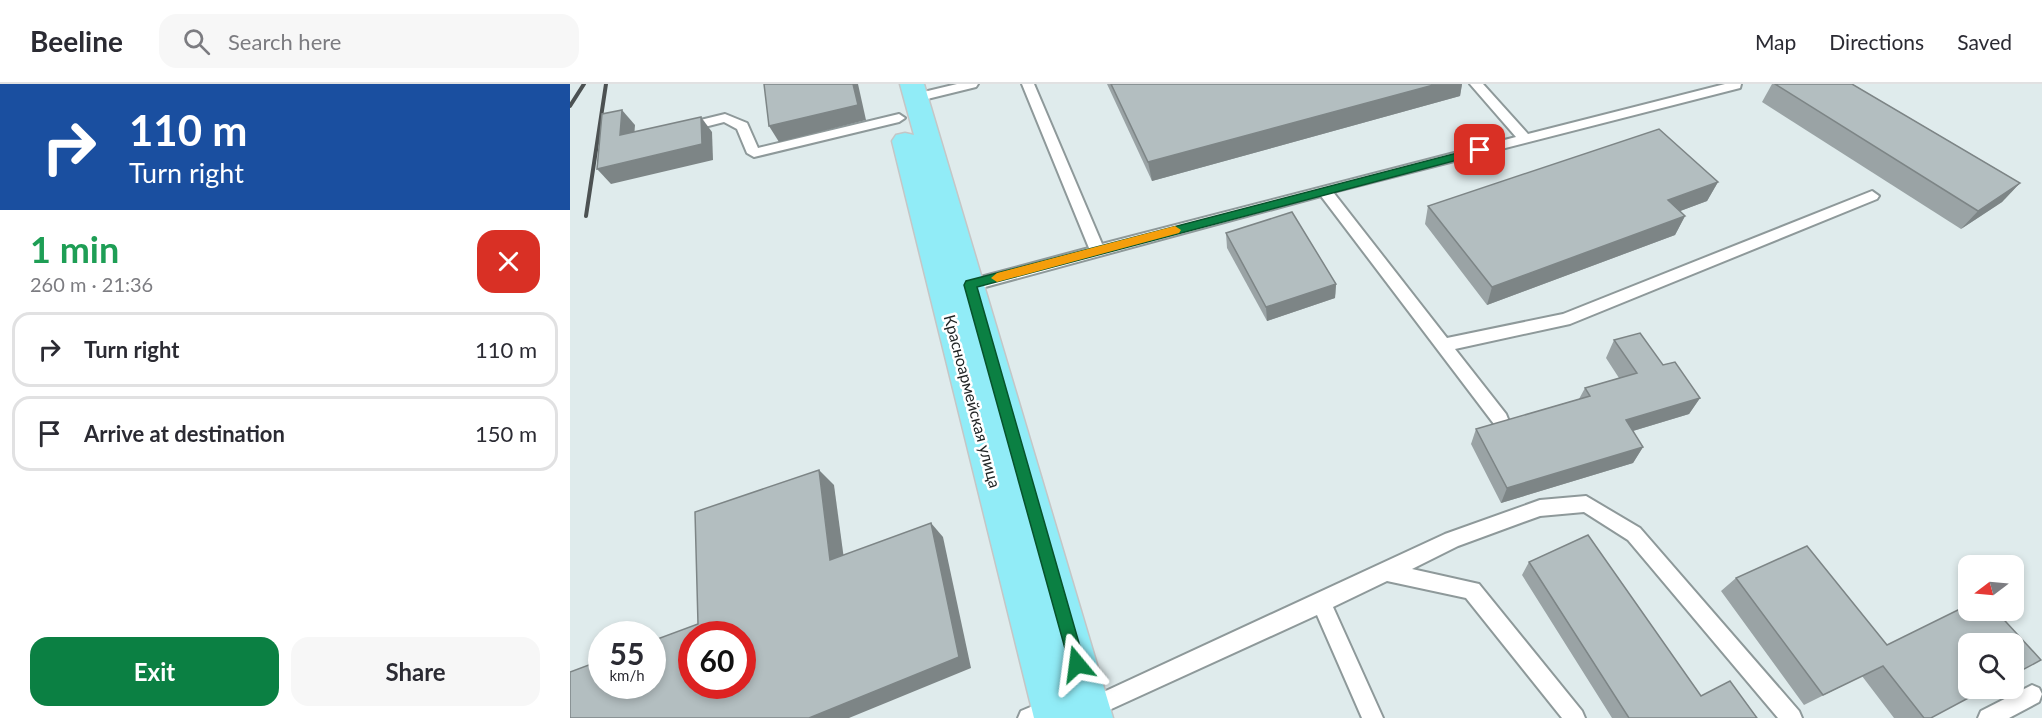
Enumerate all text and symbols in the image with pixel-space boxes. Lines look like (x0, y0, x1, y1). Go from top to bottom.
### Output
search box (159, 14, 579, 68)
text: Beeline (30, 24, 123, 58)
icon: search (180, 25, 213, 58)
text: Search here (228, 28, 341, 55)
text: Map (1755, 29, 1796, 54)
text: Directions (1829, 29, 1924, 54)
text: Saved (1957, 29, 2012, 54)
text: 110 m (129, 105, 247, 155)
icon: right (30, 108, 108, 186)
pin (1454, 124, 1505, 175)
icon: arrive (1463, 133, 1496, 166)
text: Turn right (129, 156, 244, 189)
text: 1 min (30, 227, 119, 271)
button: close (477, 230, 540, 293)
text: 260 m · 21:36 (30, 272, 153, 296)
street label: Красноармейская улица (941, 312, 1005, 490)
icon: right (33, 333, 66, 366)
text: Turn right (84, 336, 179, 363)
text: 110 m (475, 336, 537, 363)
icon: arrive (33, 417, 66, 450)
text: Arrive at destination (84, 420, 285, 447)
text: 150 m (475, 420, 537, 447)
north arrow (1958, 555, 2024, 621)
map controls (1958, 555, 2024, 699)
speed limit sign: 60 (678, 621, 756, 699)
position arrow (1045, 632, 1109, 696)
button: search (1958, 633, 2024, 699)
text: 55 (610, 635, 644, 671)
button: Exit (30, 637, 279, 706)
button: Share (291, 637, 540, 706)
text: km/h (609, 666, 645, 684)

